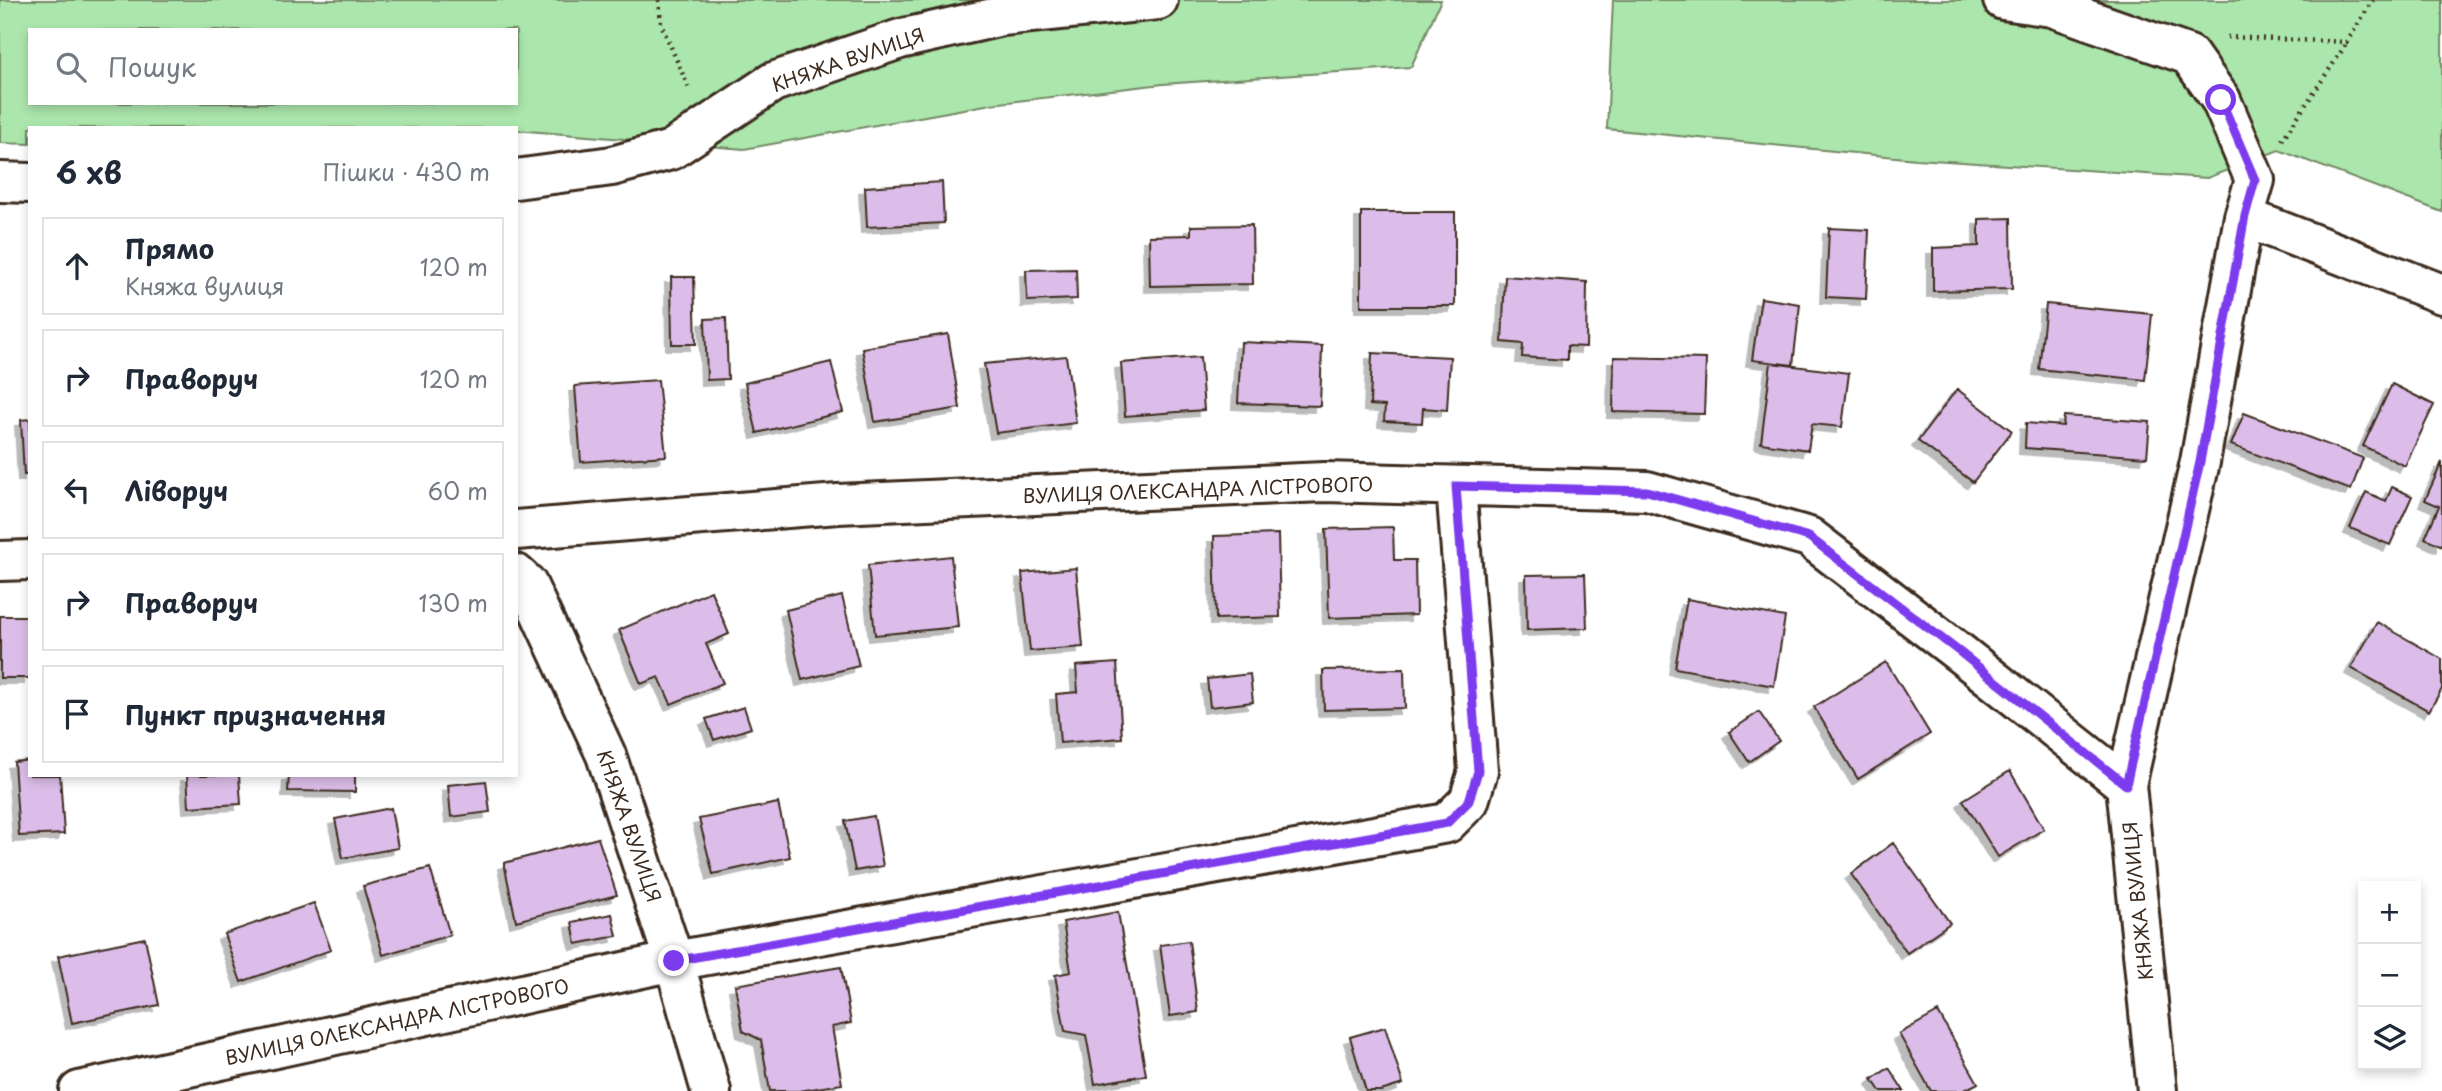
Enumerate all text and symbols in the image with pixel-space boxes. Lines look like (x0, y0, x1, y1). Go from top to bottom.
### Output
street label: КНЯЖА ВУЛИЦЯ (768, 20, 928, 98)
search box (28, 28, 518, 105)
text: Пошук (108, 47, 196, 86)
icon: search (52, 48, 90, 86)
route start (2205, 84, 2236, 115)
text: 6 хв (56, 149, 122, 194)
text: Пішки · 430 m (322, 154, 490, 189)
text: Прямо (125, 229, 214, 268)
icon: ahead (58, 247, 96, 285)
text: 120 m (420, 249, 488, 284)
text: Княжа вулиця (125, 268, 285, 303)
icon: right (58, 359, 96, 397)
text: Праворуч (125, 359, 258, 398)
text: 120 m (420, 361, 488, 396)
street label: ВУЛИЦЯ ОЛЕКСАНДРА ЛІСТРОВОГО (1022, 469, 1374, 509)
icon: left (58, 471, 96, 509)
text: Ліворуч (125, 471, 228, 510)
text: 60 m (428, 473, 488, 508)
icon: right (58, 583, 96, 621)
text: Праворуч (125, 583, 258, 622)
text: 130 m (418, 585, 488, 620)
icon: arrive (58, 695, 96, 733)
text: Пункт призначення (125, 695, 386, 734)
street label: КНЯЖА ВУЛИЦЯ (591, 746, 669, 906)
street label: КНЯЖА ВУЛИЦЯ (2115, 820, 2159, 982)
map controls (2358, 881, 2421, 1070)
button: + (2358, 881, 2421, 944)
button: − (2358, 944, 2421, 1007)
route end (658, 945, 689, 976)
street label: ВУЛИЦЯ ОЛЕКСАНДРА ЛІСТРОВОГО (222, 971, 571, 1071)
button: layers (2358, 1007, 2421, 1070)

